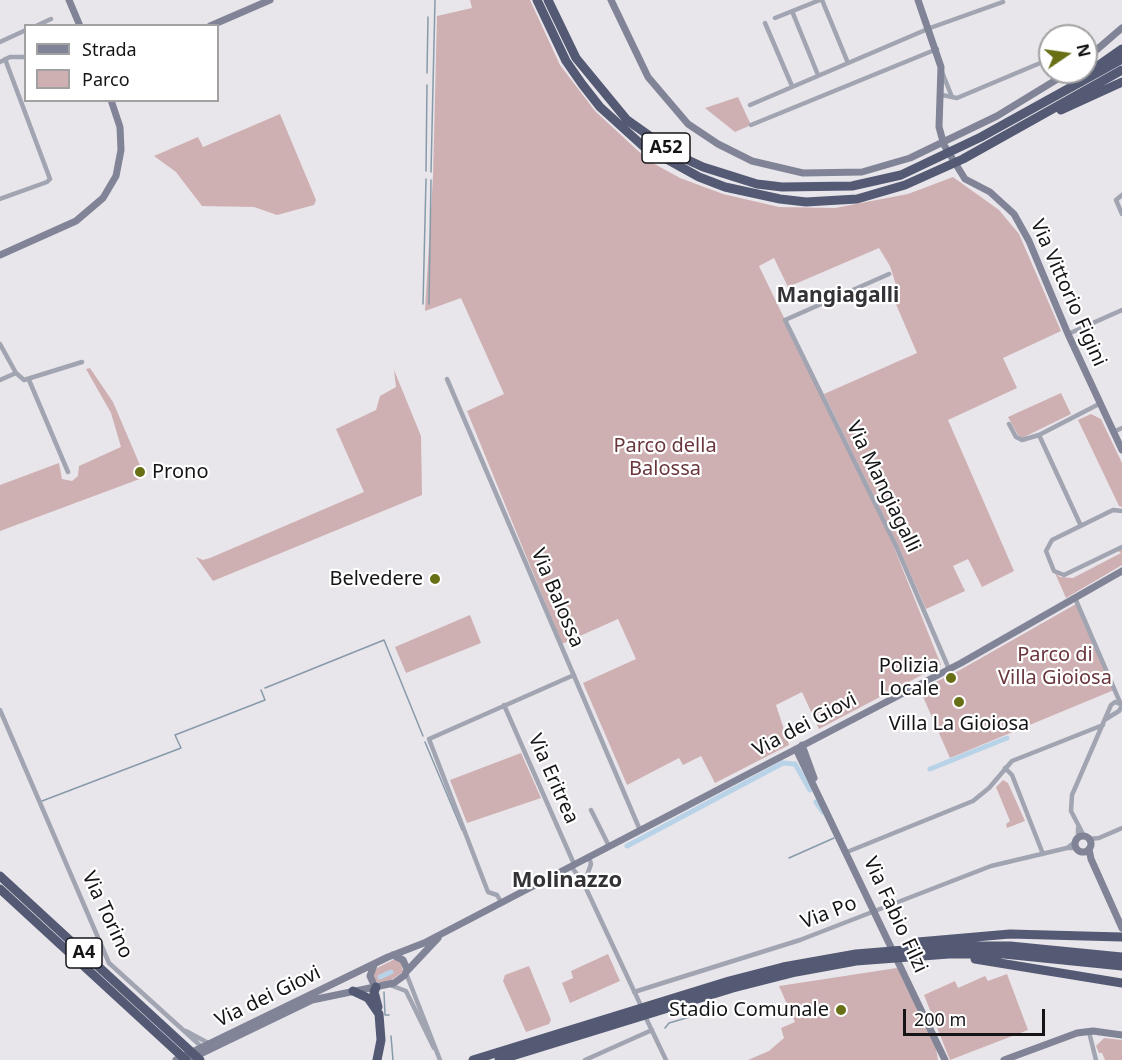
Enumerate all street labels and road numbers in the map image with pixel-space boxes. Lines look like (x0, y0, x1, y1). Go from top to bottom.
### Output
road number: A52 (642, 133, 690, 163)
street label: Via Vittorio Figini (1025, 216, 1111, 370)
street label: Via Mangiagalli (841, 417, 925, 557)
street label: Via Balossa (525, 545, 589, 651)
street label: Via dei Giovi (749, 688, 861, 762)
street label: Via Eritrea (523, 730, 583, 828)
street label: Via Fabio Filzi (858, 853, 932, 977)
street label: Via Torino (76, 868, 138, 962)
street label: Via Po (798, 891, 860, 935)
road number: A4 (66, 938, 102, 968)
street label: Via dei Giovi (211, 961, 325, 1033)

